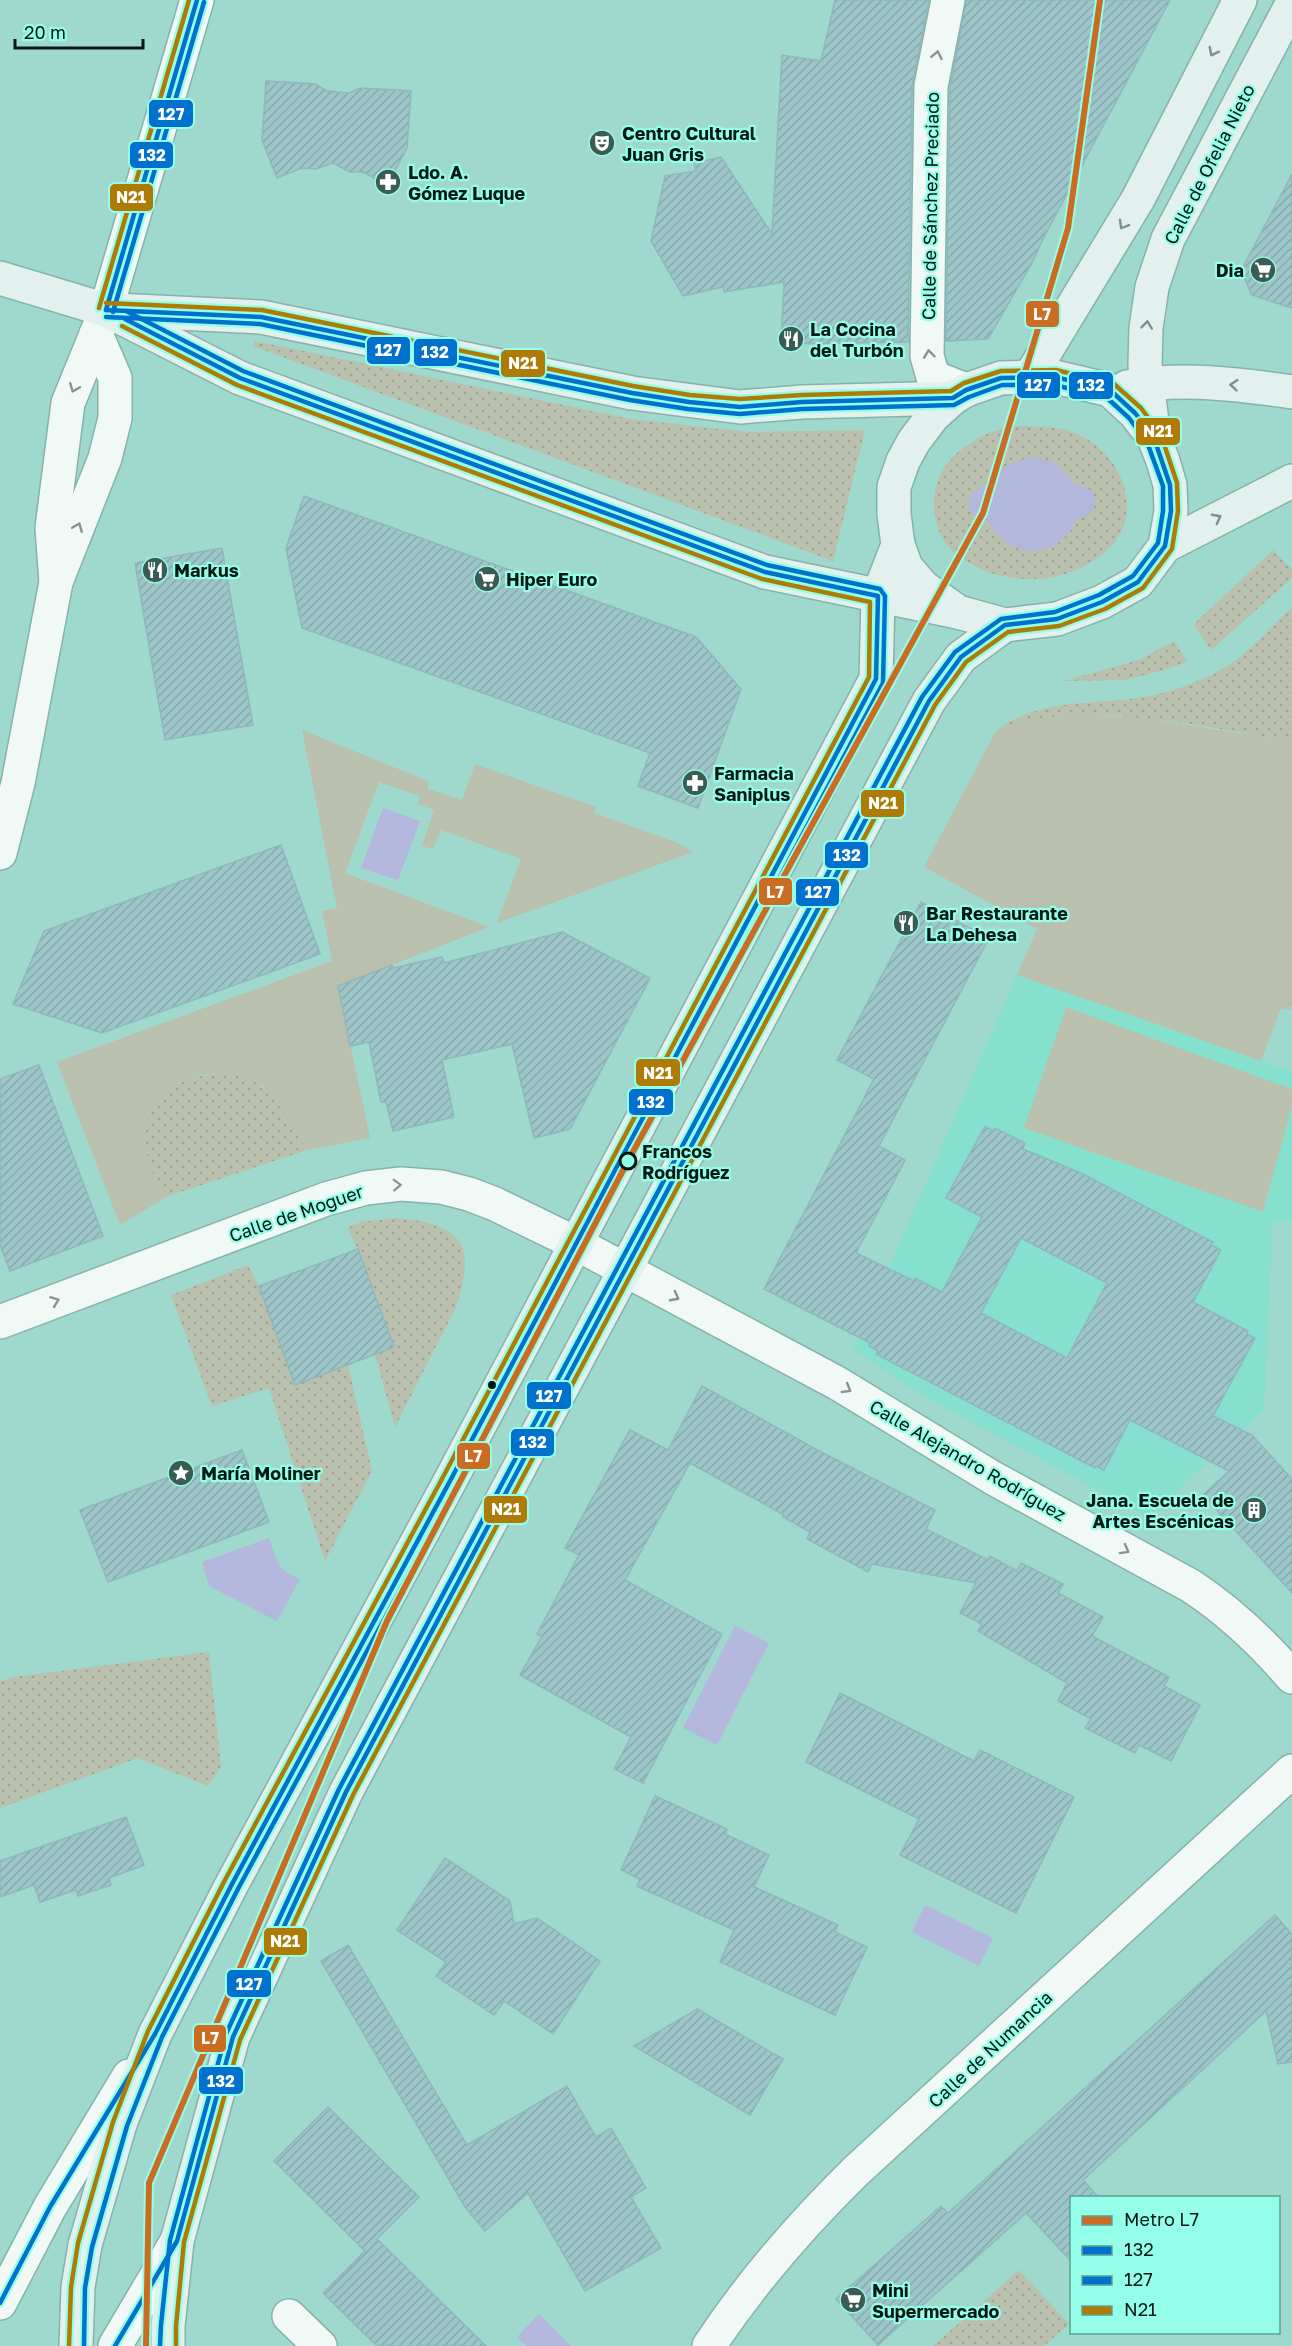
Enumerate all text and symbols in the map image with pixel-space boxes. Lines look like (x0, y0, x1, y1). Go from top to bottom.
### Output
scale bar (15, 12, 142, 50)
text: 20 m (24, 21, 66, 43)
one-way arrow (1209, 46, 1220, 57)
one-way arrow (930, 50, 943, 60)
street label: Calle de Ofelia Nieto (1159, 80, 1259, 248)
street label: Calle de Sánchez Preciado (917, 92, 943, 320)
line badge: 127 (148, 99, 194, 128)
text: 127 (158, 104, 185, 124)
place label: Centro Cultural Juan Gris (622, 122, 756, 165)
theatre icon: Centro Cultural Juan Gris (587, 128, 617, 158)
line badge: 132 (129, 141, 174, 169)
text: 132 (138, 145, 166, 165)
place label: Ldo. A. Gómez Luque (408, 161, 526, 204)
pharmacy icon: Ldo. A. Gómez Luque (373, 167, 403, 197)
line badge: N21 (109, 183, 154, 212)
text: N21 (116, 187, 146, 207)
one-way arrow (1119, 219, 1130, 229)
supermarket icon: Dia (1248, 255, 1278, 285)
place label: Dia (1216, 259, 1244, 281)
line badge: L7 (1025, 300, 1060, 328)
text: L7 (1033, 304, 1051, 324)
place label: La Cocina del Turbón (810, 318, 904, 361)
one-way arrow (1140, 320, 1153, 330)
restaurant icon: La Cocina del Turbón (776, 324, 806, 354)
line badge: 127 (366, 336, 411, 365)
line badge: 132 (413, 338, 458, 367)
text: 127 (375, 340, 402, 360)
text: 132 (421, 342, 449, 362)
line badge: N21 (500, 349, 546, 378)
one-way arrow (923, 350, 935, 359)
text: N21 (508, 353, 538, 373)
line badge: 127 (1016, 371, 1061, 399)
line badge: 132 (1068, 371, 1114, 400)
text: 127 (1025, 375, 1052, 395)
text: 132 (1077, 375, 1105, 395)
one-way arrow (1229, 379, 1239, 392)
one-way arrow (69, 382, 81, 393)
line badge: N21 (1135, 417, 1181, 446)
text: N21 (1143, 421, 1173, 441)
one-way arrow (1211, 514, 1221, 525)
one-way arrow (71, 522, 83, 533)
restaurant icon: Markus (140, 555, 170, 585)
place label: Markus (174, 559, 239, 581)
supermarket icon: Hiper Euro (472, 564, 502, 594)
place label: Hiper Euro (506, 568, 598, 590)
place label: Farmacia Saniplus (714, 762, 794, 805)
pharmacy icon: Farmacia Saniplus (680, 768, 710, 798)
line badge: N21 (860, 789, 905, 818)
text: N21 (868, 793, 898, 813)
line badge: 132 (824, 841, 869, 869)
text: 132 (833, 845, 861, 865)
line badge: L7 (758, 877, 793, 906)
line badge: 127 (795, 878, 840, 907)
text: L7 (766, 882, 784, 902)
text: 127 (805, 882, 832, 902)
place label: Bar Restaurante La Dehesa (926, 902, 1068, 945)
restaurant icon: Bar Restaurante La Dehesa (891, 908, 921, 938)
line badge: N21 (635, 1058, 681, 1087)
text: N21 (643, 1063, 673, 1083)
line badge: 132 (628, 1088, 674, 1116)
text: 132 (637, 1092, 665, 1112)
place label: Francos Rodríguez (642, 1140, 730, 1183)
marker: Francos Rodríguez (619, 1152, 637, 1170)
one-way arrow (393, 1179, 402, 1192)
street label: Calle de Moguer (226, 1180, 366, 1246)
one-way arrow (669, 1290, 680, 1301)
one-way arrow (49, 1296, 60, 1308)
unlabelled marker (486, 1379, 498, 1391)
line badge: 127 (526, 1381, 572, 1410)
one-way arrow (841, 1382, 851, 1394)
text: 127 (536, 1386, 563, 1406)
street label: Calle Alejandro Rodríguez (866, 1395, 1070, 1525)
line badge: 132 (510, 1428, 555, 1457)
text: 132 (519, 1432, 547, 1452)
line badge: L7 (456, 1442, 491, 1470)
text: L7 (464, 1446, 482, 1466)
place icon: María Moliner (166, 1458, 196, 1488)
place label: María Moliner (201, 1462, 321, 1484)
place label: Jana. Escuela de Artes Escénicas (1086, 1489, 1234, 1532)
line badge: N21 (483, 1495, 528, 1524)
building icon: Jana. Escuela de Artes Escénicas (1239, 1495, 1269, 1525)
text: N21 (491, 1499, 521, 1519)
one-way arrow (1119, 1543, 1129, 1554)
line badge: N21 (263, 1927, 308, 1956)
text: N21 (270, 1931, 300, 1951)
line badge: 127 (226, 1969, 272, 1998)
text: 127 (236, 1974, 263, 1994)
street label: Calle de Numancia (924, 1986, 1056, 2112)
line badge: L7 (193, 2024, 227, 2053)
text: L7 (201, 2028, 219, 2048)
line badge: 132 (198, 2066, 244, 2095)
text: 132 (207, 2071, 235, 2091)
legend (1070, 2196, 1280, 2334)
text: Metro L7 (1124, 2208, 1199, 2230)
text: 132 (1124, 2238, 1154, 2260)
text: 127 (1124, 2268, 1153, 2290)
place label: Mini Supermercado (872, 2279, 999, 2322)
supermarket icon: Mini Supermercado (838, 2285, 868, 2315)
text: N21 (1124, 2298, 1157, 2320)

